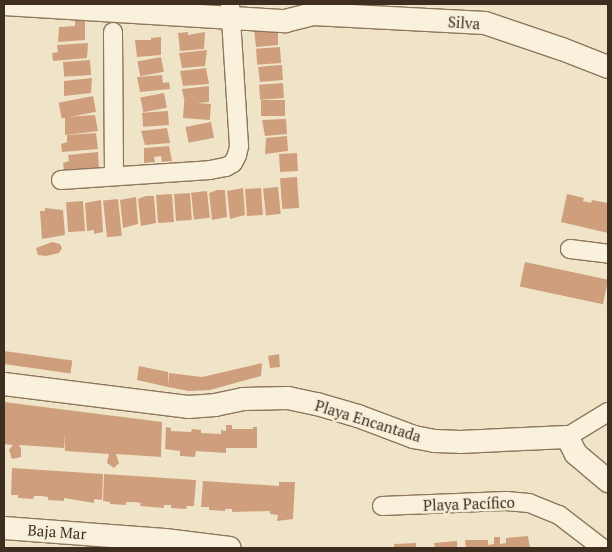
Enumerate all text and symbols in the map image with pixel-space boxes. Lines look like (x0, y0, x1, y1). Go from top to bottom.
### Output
street label: Silva (447, 13, 481, 33)
street label: Playa Encantada (313, 396, 423, 446)
street label: Playa Pacífico (423, 493, 515, 515)
street label: Baja Mar (27, 521, 87, 543)

